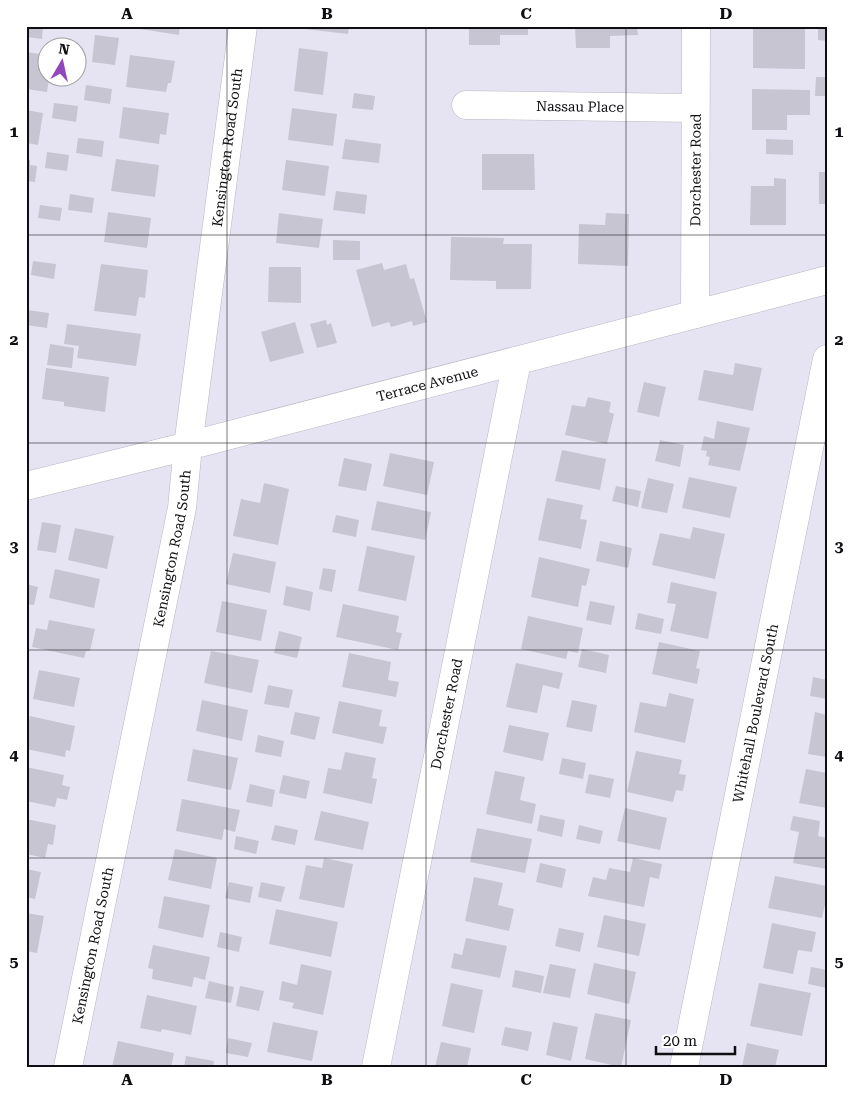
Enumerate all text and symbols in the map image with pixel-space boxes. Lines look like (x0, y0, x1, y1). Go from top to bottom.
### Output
text: A (121, 4, 133, 23)
text: B (321, 4, 333, 23)
text: C (520, 4, 532, 23)
text: D (720, 4, 733, 23)
north arrow (38, 38, 88, 88)
text: N (57, 40, 71, 58)
street label: Kensington Road South (209, 67, 245, 228)
street label: Nassau Place (536, 98, 624, 115)
street label: Dorchester Road (687, 114, 704, 226)
text: 1 (10, 122, 19, 141)
text: 1 (835, 122, 844, 141)
text: 2 (10, 330, 19, 349)
text: 2 (835, 330, 844, 349)
street label: Terrace Avenue (375, 363, 480, 405)
street label: Kensington Road South (150, 469, 194, 629)
text: 3 (10, 537, 19, 556)
text: 3 (835, 537, 844, 556)
street label: Whitehall Boulevard South (730, 622, 781, 804)
street label: Dorchester Road (428, 657, 465, 771)
text: 4 (10, 745, 19, 764)
text: 4 (835, 745, 844, 764)
street label: Kensington Road South (69, 866, 117, 1025)
text: 5 (10, 952, 19, 971)
text: 5 (835, 952, 844, 971)
scale bar (656, 1023, 734, 1055)
text: 20 m (663, 1032, 698, 1050)
text: A (121, 1070, 133, 1089)
text: B (321, 1070, 333, 1089)
text: C (520, 1070, 532, 1089)
text: D (720, 1070, 733, 1089)

